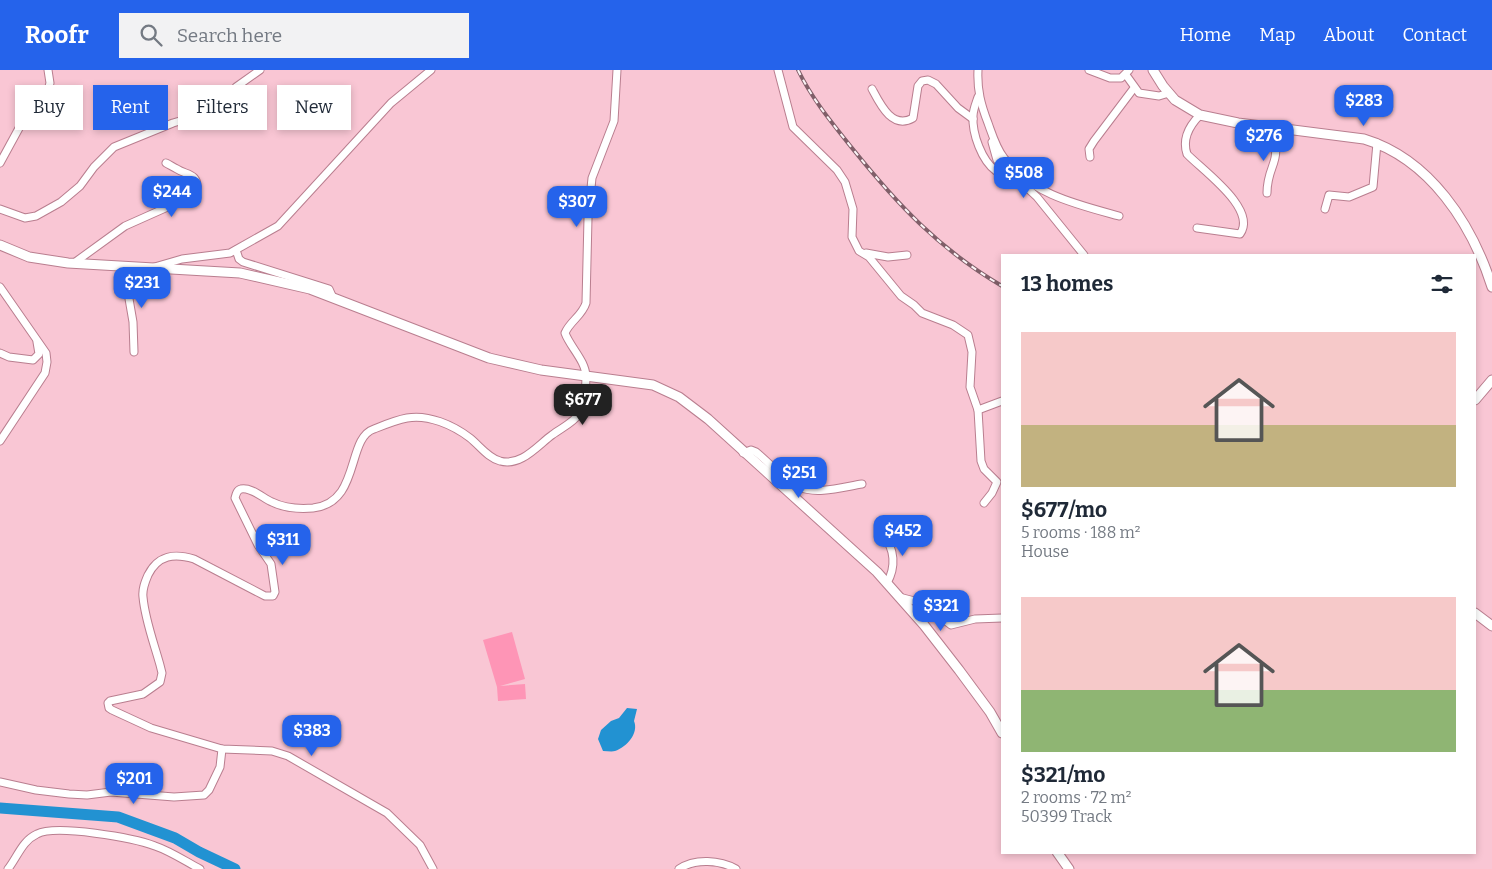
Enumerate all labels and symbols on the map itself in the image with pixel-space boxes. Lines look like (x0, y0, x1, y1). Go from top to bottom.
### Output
pin: $283 (1334, 85, 1394, 127)
pin: $276 (1234, 119, 1294, 162)
pin: $508 (994, 156, 1054, 199)
pin: $244 (142, 176, 202, 218)
pin: $307 (547, 186, 607, 228)
pin: $231 (112, 266, 172, 309)
pin: $677 (553, 384, 613, 426)
pin: $251 (769, 456, 829, 499)
pin: $452 (873, 514, 933, 557)
pin: $311 (253, 524, 313, 566)
pin: $321 (911, 590, 971, 632)
pin: $383 (282, 714, 342, 757)
pin: $201 (104, 762, 164, 805)

